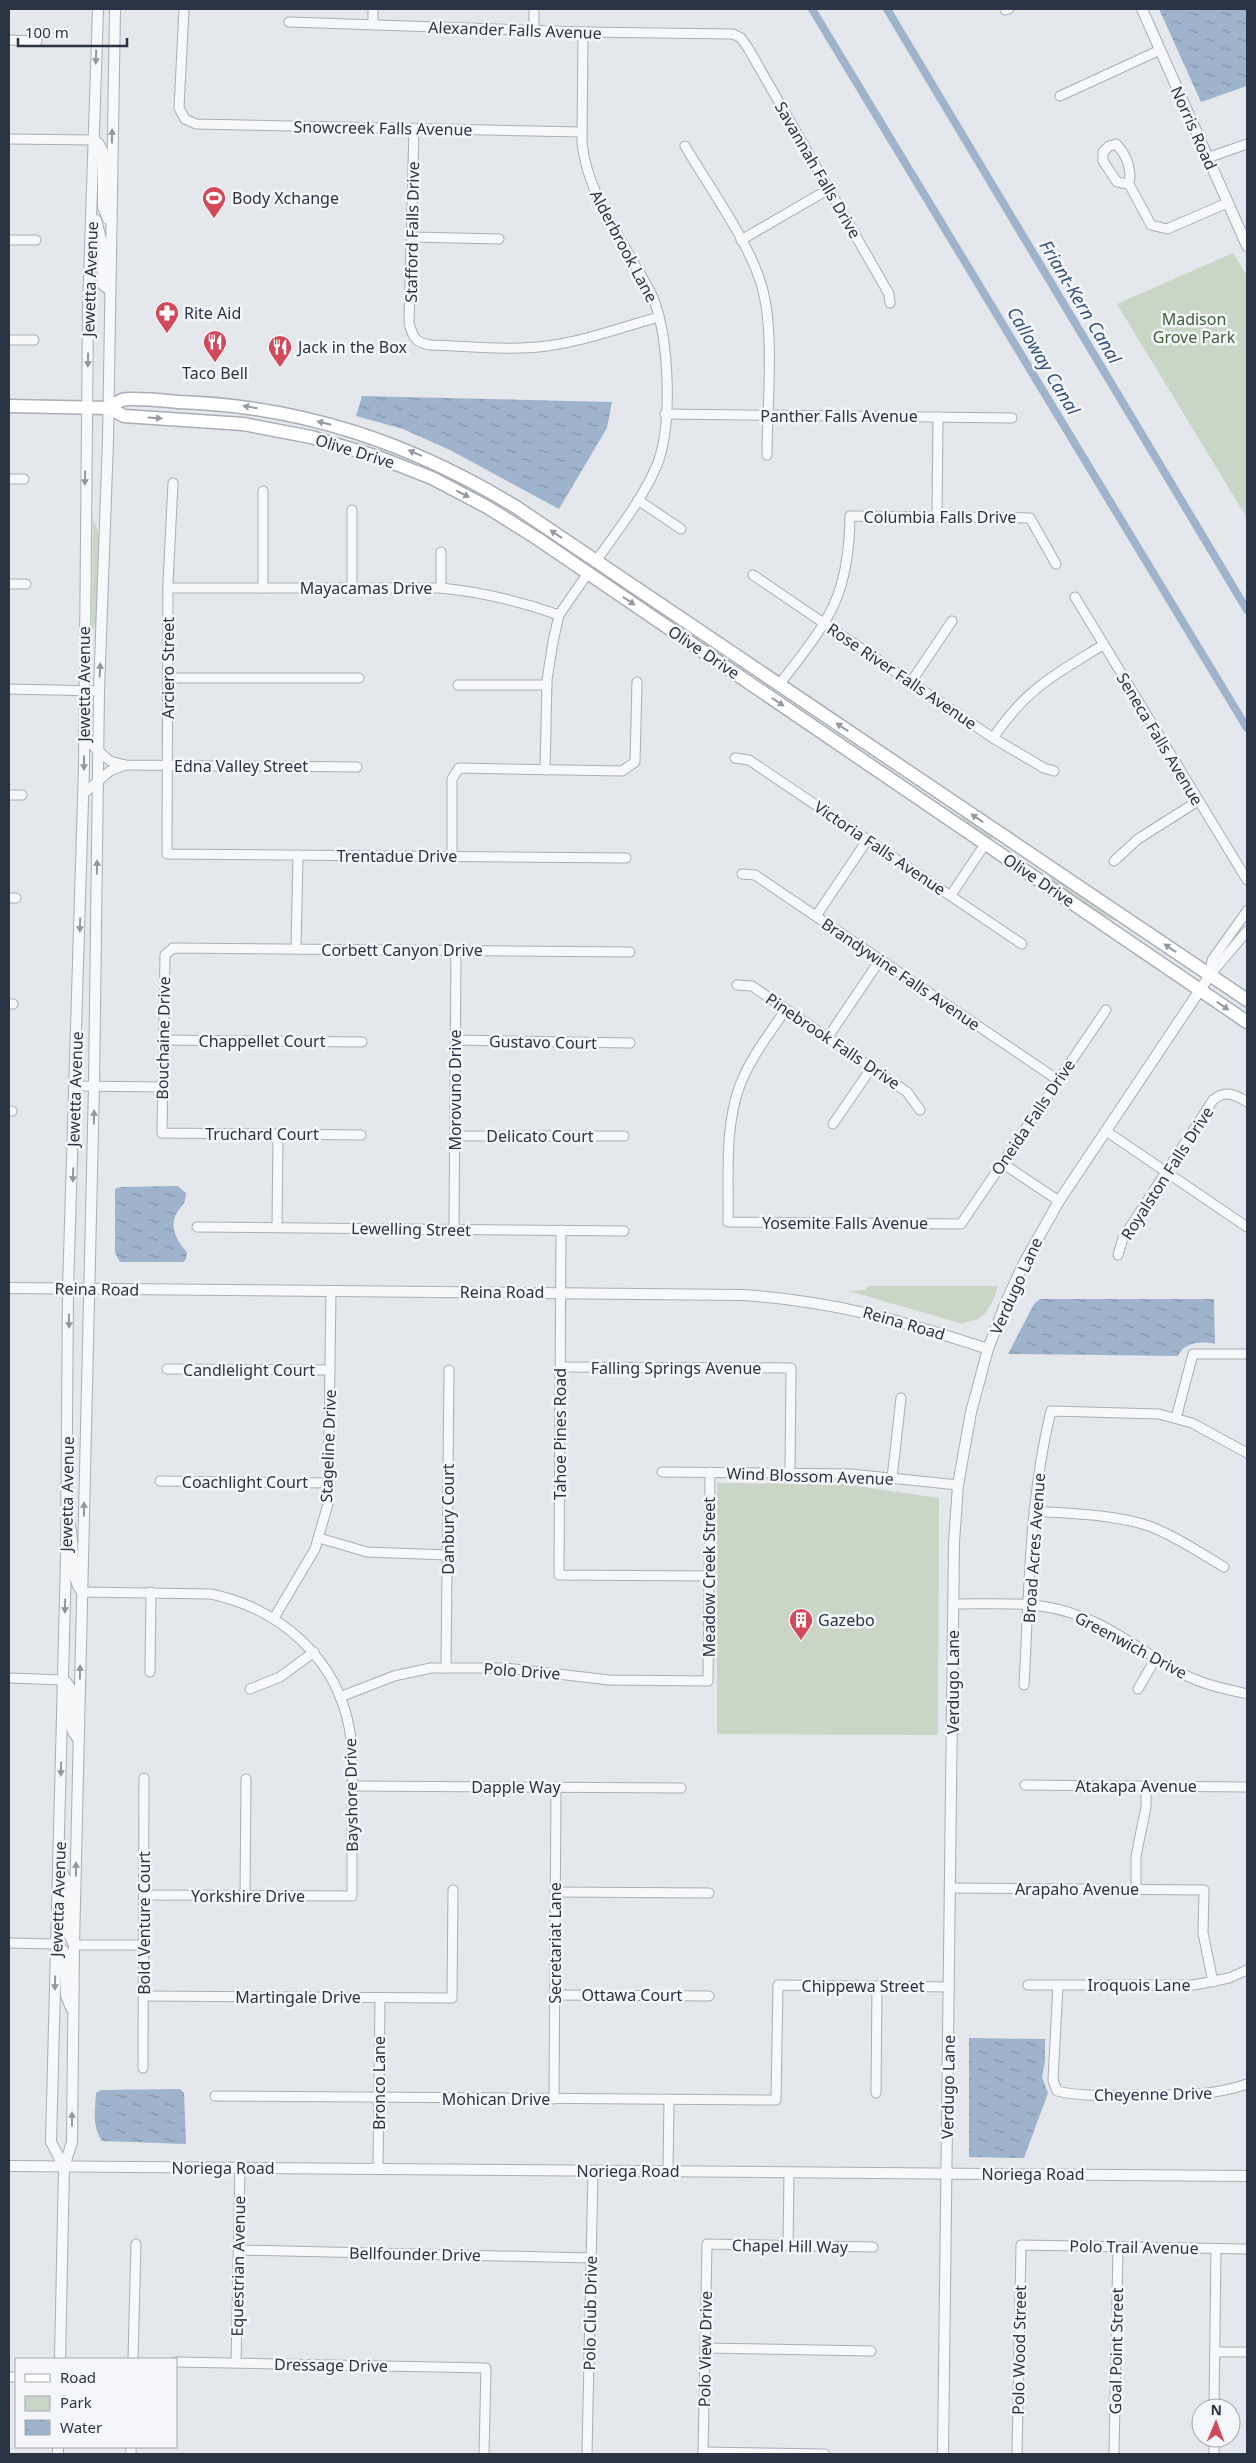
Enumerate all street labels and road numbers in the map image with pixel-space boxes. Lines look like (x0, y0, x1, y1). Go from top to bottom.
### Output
street label: Alexander Falls Avenue (428, 16, 602, 44)
street label: Norris Road (1166, 83, 1222, 173)
street label: Savannah Falls Drive (770, 98, 866, 242)
street label: Snowcreek Falls Avenue (293, 115, 473, 141)
street label: Stafford Falls Drive (400, 161, 424, 303)
street label: Alderbrook Lane (585, 186, 663, 306)
street label: Jewetta Avenue (77, 221, 103, 339)
street label: Panther Falls Avenue (760, 405, 918, 427)
street label: Olive Drive (313, 429, 397, 473)
street label: Columbia Falls Drive (864, 506, 1016, 528)
street label: Mayacamas Drive (300, 577, 432, 599)
street label: Arciero Street (157, 617, 179, 719)
street label: Rose River Falls Avenue (823, 618, 981, 734)
street label: Olive Drive (664, 620, 744, 684)
street label: Jewetta Avenue (73, 626, 95, 744)
street label: Seneca Falls Avenue (1112, 669, 1208, 809)
street label: Edna Valley Street (174, 755, 308, 777)
street label: Victoria Falls Avenue (810, 796, 950, 900)
street label: Trentadue Drive (337, 845, 457, 867)
street label: Olive Drive (999, 848, 1079, 912)
street label: Brandywine Falls Avenue (817, 913, 985, 1035)
street label: Corbett Canyon Drive (321, 939, 483, 961)
street label: Bouchaine Drive (151, 976, 175, 1100)
street label: Pinebrook Falls Drive (761, 988, 905, 1094)
street label: Morovuno Drive (444, 1029, 466, 1151)
street label: Chappellet Court (199, 1030, 326, 1052)
street label: Gustavo Court (489, 1030, 597, 1054)
street label: Jewetta Avenue (62, 1031, 88, 1149)
street label: Oneida Falls Drive (986, 1055, 1080, 1179)
street label: Royalston Falls Drive (1116, 1102, 1218, 1244)
street label: Truchard Court (205, 1123, 319, 1145)
street label: Delicato Court (486, 1125, 594, 1147)
street label: Yosemite Falls Avenue (762, 1212, 928, 1234)
street label: Lewelling Street (351, 1217, 471, 1241)
street label: Verdugo Lane (985, 1234, 1047, 1338)
street label: Reina Road (55, 1277, 139, 1301)
street label: Reina Road (460, 1281, 544, 1303)
street label: Reina Road (860, 1301, 948, 1345)
street label: Falling Springs Avenue (591, 1357, 761, 1379)
street label: Candlelight Court (183, 1359, 315, 1381)
street label: Tahoe Pines Road (549, 1368, 571, 1500)
street label: Stageline Drive (315, 1389, 341, 1503)
street label: Jewetta Avenue (55, 1436, 79, 1554)
street label: Wind Blossom Avenue (726, 1462, 894, 1490)
street label: Danbury Court (437, 1463, 459, 1575)
street label: Coachlight Court (182, 1471, 308, 1493)
street label: Broad Acres Avenue (1018, 1472, 1050, 1624)
street label: Meadow Creek Street (698, 1497, 720, 1657)
street label: Greenwich Drive (1071, 1606, 1191, 1684)
street label: Verdugo Lane (942, 1630, 964, 1734)
street label: Polo Drive (483, 1657, 561, 1685)
street label: Bayshore Drive (339, 1738, 363, 1852)
street label: Atakapa Avenue (1075, 1775, 1197, 1797)
street label: Dapple Way (471, 1776, 562, 1798)
street label: Jewetta Avenue (45, 1841, 71, 1959)
street label: Bold Venture Court (133, 1851, 155, 1995)
street label: Arapaho Avenue (1015, 1878, 1139, 1900)
street label: Secretariat Lane (544, 1882, 566, 2004)
street label: Yorkshire Drive (191, 1885, 305, 1907)
street label: Iroquois Lane (1087, 1974, 1191, 1996)
street label: Chippewa Street (802, 1975, 925, 1997)
street label: Ottawa Court (582, 1984, 683, 2006)
street label: Martingale Drive (235, 1986, 361, 2008)
street label: Verdugo Lane (936, 2035, 960, 2139)
street label: Bronco Lane (368, 2036, 390, 2130)
street label: Cheyenne Drive (1094, 2082, 1212, 2106)
street label: Mohican Drive (442, 2088, 550, 2110)
street label: Noriega Road (171, 2157, 275, 2179)
street label: Noriega Road (576, 2160, 680, 2182)
street label: Noriega Road (981, 2163, 1085, 2185)
street label: Equestrian Avenue (226, 2195, 250, 2337)
street label: Chapel Hill Way (732, 2234, 849, 2258)
street label: Polo Trail Avenue (1069, 2235, 1199, 2259)
street label: Bellfounder Drive (349, 2242, 481, 2266)
street label: Polo Club Drive (578, 2255, 602, 2371)
street label: Polo Wood Street (1007, 2285, 1031, 2415)
street label: Goal Point Street (1104, 2287, 1128, 2414)
street label: Polo View Drive (693, 2291, 717, 2407)
street label: Dressage Drive (274, 2353, 388, 2377)

